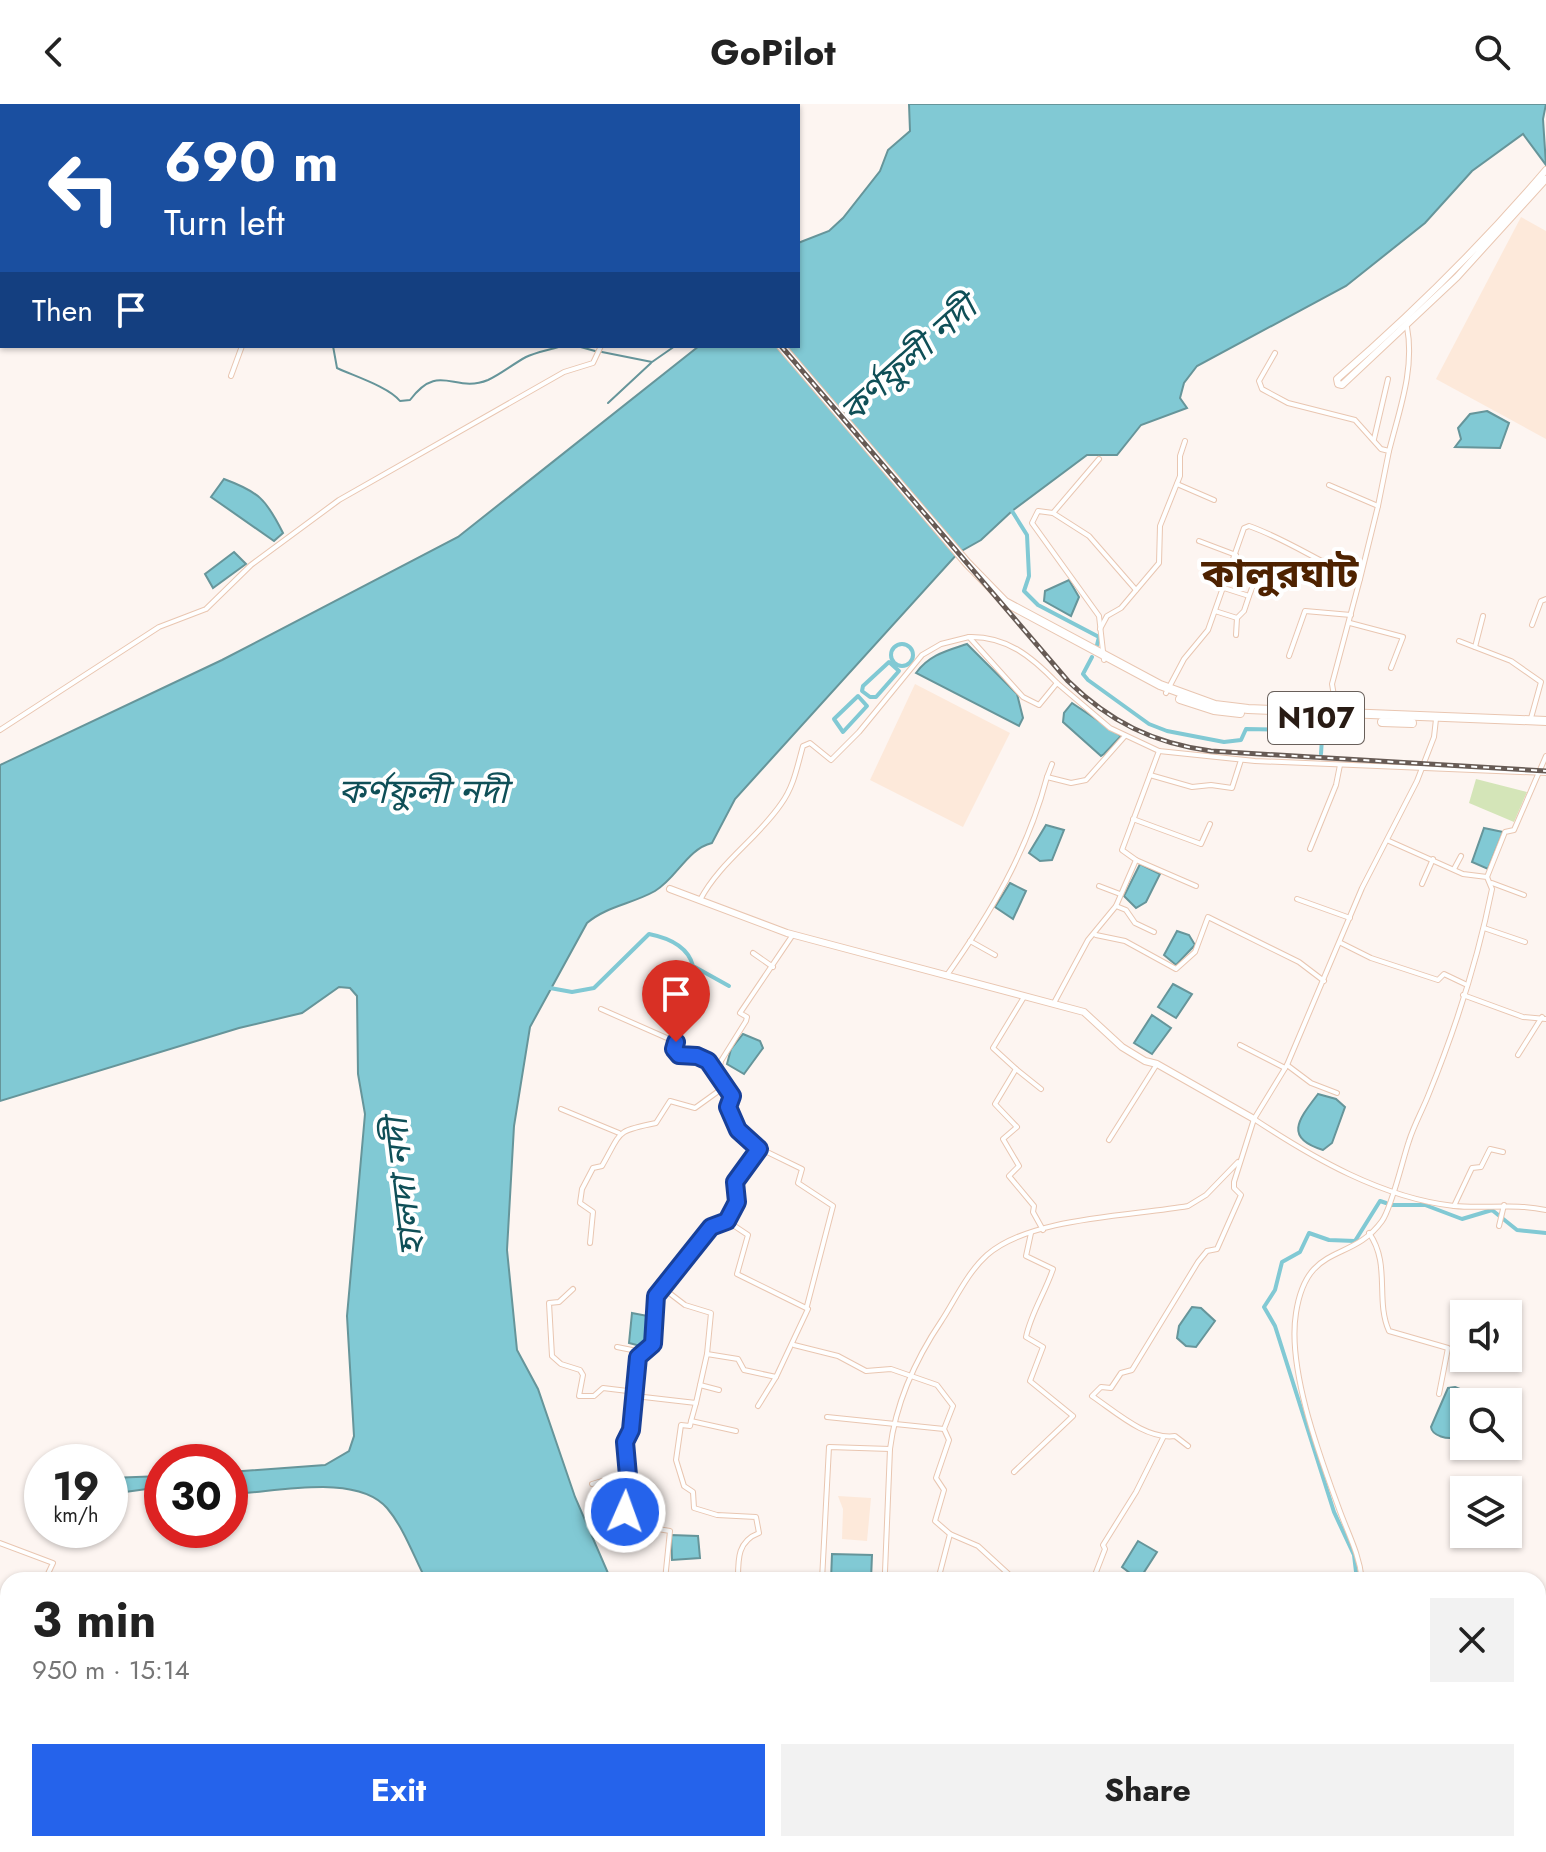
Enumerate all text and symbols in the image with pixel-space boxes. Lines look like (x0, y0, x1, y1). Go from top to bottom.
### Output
text: GoPilot (710, 26, 836, 78)
icon: back (32, 30, 76, 74)
icon: search (1470, 30, 1514, 74)
text: 690 m (164, 121, 339, 202)
icon: left (32, 136, 136, 240)
text: Turn left (164, 196, 285, 248)
water label: কর্ণফুলী নদী (829, 281, 992, 434)
icon: arrive (109, 288, 153, 332)
text: Then (32, 289, 93, 332)
district label: কালুরঘাট (1201, 544, 1359, 602)
road number: N107 (1268, 692, 1364, 744)
water label: কর্ণফুলী নদী (338, 767, 514, 816)
pin (642, 960, 710, 1042)
icon: arrive (654, 972, 698, 1016)
water label: হালদা নদী (370, 1109, 436, 1259)
map controls (1450, 1300, 1522, 1548)
button: sound (1450, 1300, 1522, 1372)
button: search (1450, 1388, 1522, 1460)
speed limit sign: 30 (144, 1444, 248, 1548)
text: 19 (52, 1457, 100, 1515)
position arrow (583, 1470, 667, 1554)
button: layers (1450, 1476, 1522, 1548)
text: km/h (53, 1501, 99, 1530)
text: 3 min (32, 1586, 156, 1655)
button: close (1430, 1598, 1514, 1682)
text: 950 m · 15:14 (32, 1651, 190, 1689)
button: Exit (32, 1744, 765, 1836)
button: Share (781, 1744, 1514, 1836)

